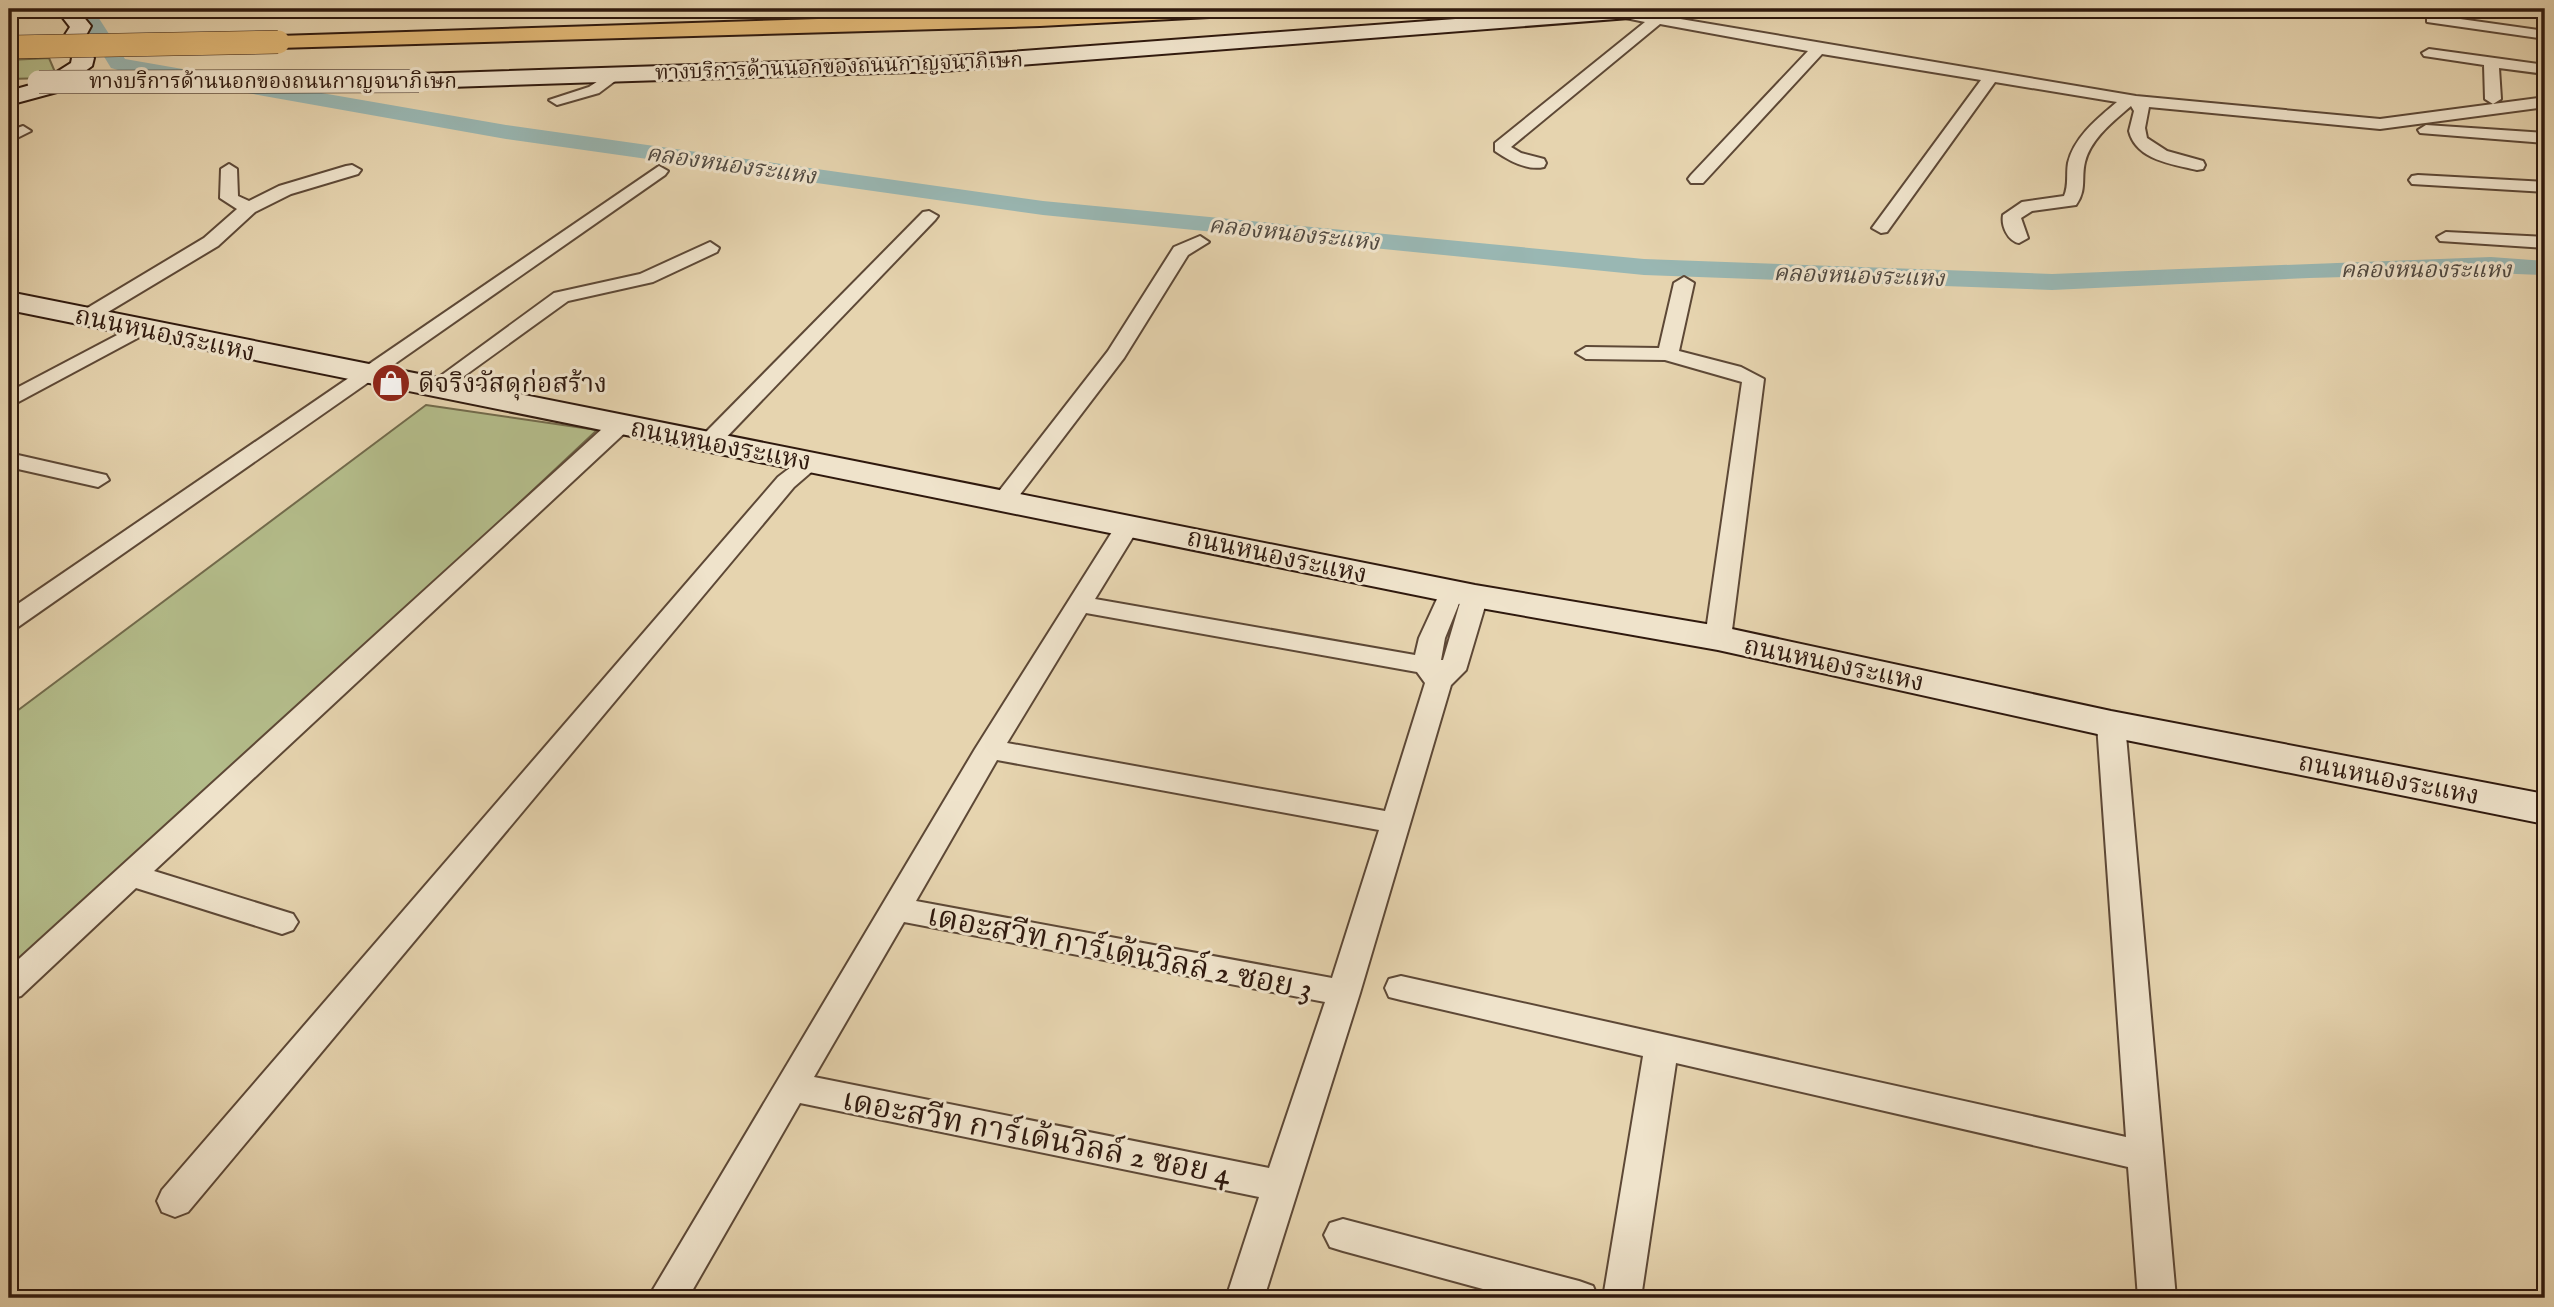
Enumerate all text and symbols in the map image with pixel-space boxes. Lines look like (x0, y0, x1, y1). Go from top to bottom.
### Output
street label: ทางบริการด้านนอกของถนนกาญจนาภิเษก (655, 48, 1023, 87)
street label: ทางบริการด้านนอกของถนนกาญจนาภิเษก (89, 69, 457, 96)
water label: คลองหนองระแหง (644, 139, 819, 192)
water label: คลองหนองระแหง (1207, 211, 1382, 258)
water label: คลองหนองระแหง (2340, 256, 2513, 285)
water label: คลองหนองระแหง (1773, 259, 1946, 294)
street label: ถนนหนองระแหง (72, 299, 258, 370)
shop icon: ดีจริงวัสดุก่อสร้าง (370, 362, 412, 404)
place label: ดีจริงวัสดุก่อสร้าง (418, 368, 607, 401)
street label: ถนนหนองระแหง (628, 412, 814, 479)
street label: ถนนหนองระแหง (1184, 521, 1370, 592)
street label: ถนนหนองระแหง (1741, 629, 1927, 700)
street label: ถนนหนองระแหง (2296, 746, 2482, 813)
street label: เดอะสวีท การ์เด้นวิลล์ 2 ซอย 3 (923, 896, 1316, 1011)
street label: เดอะสวีท การ์เด้นวิลล์ 2 ซอย 4 (839, 1081, 1235, 1196)

